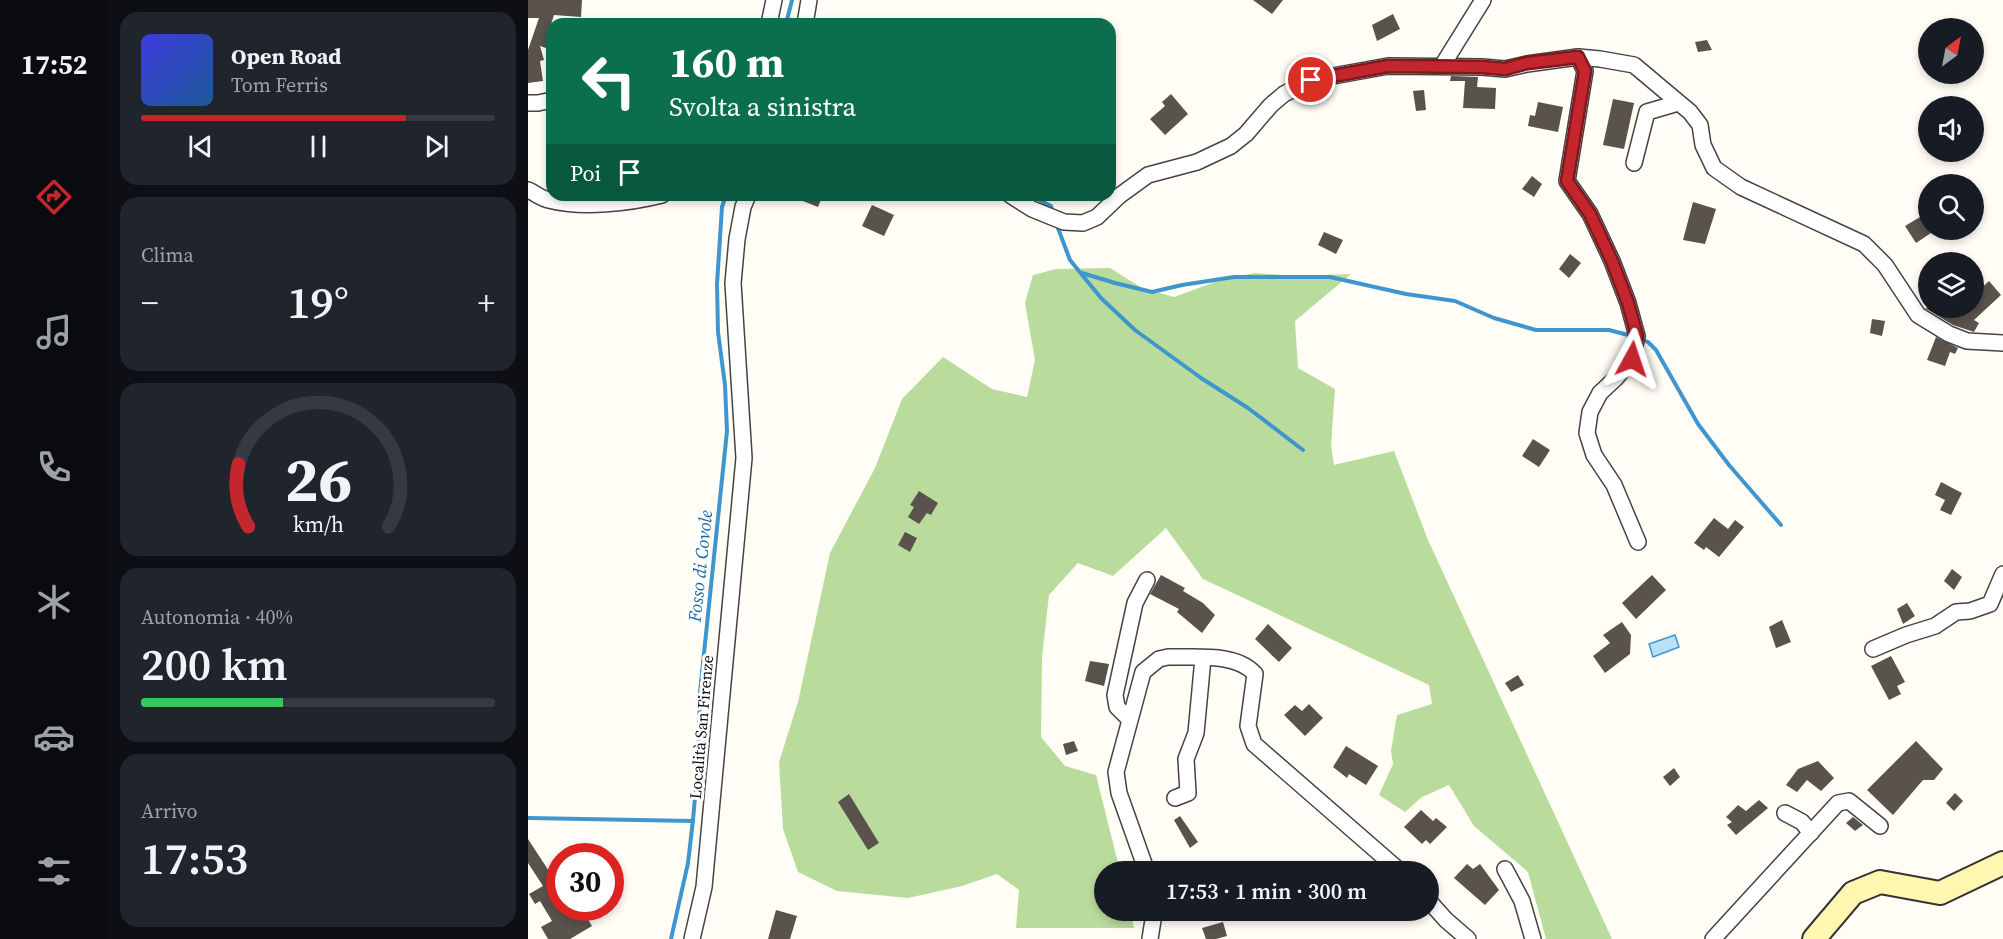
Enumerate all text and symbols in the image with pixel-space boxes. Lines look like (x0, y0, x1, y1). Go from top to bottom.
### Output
north arrow (1918, 18, 1984, 84)
map controls (1918, 18, 1984, 318)
text: 160 m (669, 33, 784, 91)
text: Open Road (231, 41, 341, 71)
icon: left (570, 42, 648, 120)
text: 17:52 (21, 46, 87, 83)
pin (1285, 54, 1336, 105)
icon: arrive (1294, 63, 1327, 96)
text: Tom Ferris (231, 71, 328, 99)
text: Svolta a sinistra (669, 88, 856, 125)
button: sound (1918, 96, 1984, 162)
icon: previous (184, 130, 217, 163)
icon: pause (302, 130, 335, 163)
icon: next (420, 130, 453, 163)
icon: arrive (613, 156, 646, 189)
text: Poi (570, 158, 601, 188)
button: search (1918, 174, 1984, 240)
icon: directions (33, 176, 75, 218)
text: Clima (141, 241, 194, 269)
button: layers (1918, 252, 1984, 318)
text: 19° (287, 271, 349, 333)
text: − (141, 280, 159, 325)
text: + (478, 280, 495, 325)
icon: music (33, 311, 75, 353)
position arrow (1600, 327, 1664, 391)
text: 26 (284, 436, 352, 522)
icon: phone (33, 446, 75, 488)
water label: Fosso di Covole (682, 508, 718, 624)
text: km/h (292, 510, 344, 539)
icon: climate (33, 581, 75, 623)
text: Autonomia · 40% (141, 603, 293, 631)
text: 200 km (141, 633, 288, 695)
street label: Località San Firenze (684, 654, 718, 800)
icon: car (33, 716, 75, 758)
text: Arrivo (141, 797, 198, 825)
text: 17:53 (141, 827, 248, 889)
speed limit sign: 30 (546, 843, 624, 921)
icon: filters (33, 850, 75, 892)
text: 17:53 · 1 min · 300 m (1166, 876, 1367, 906)

